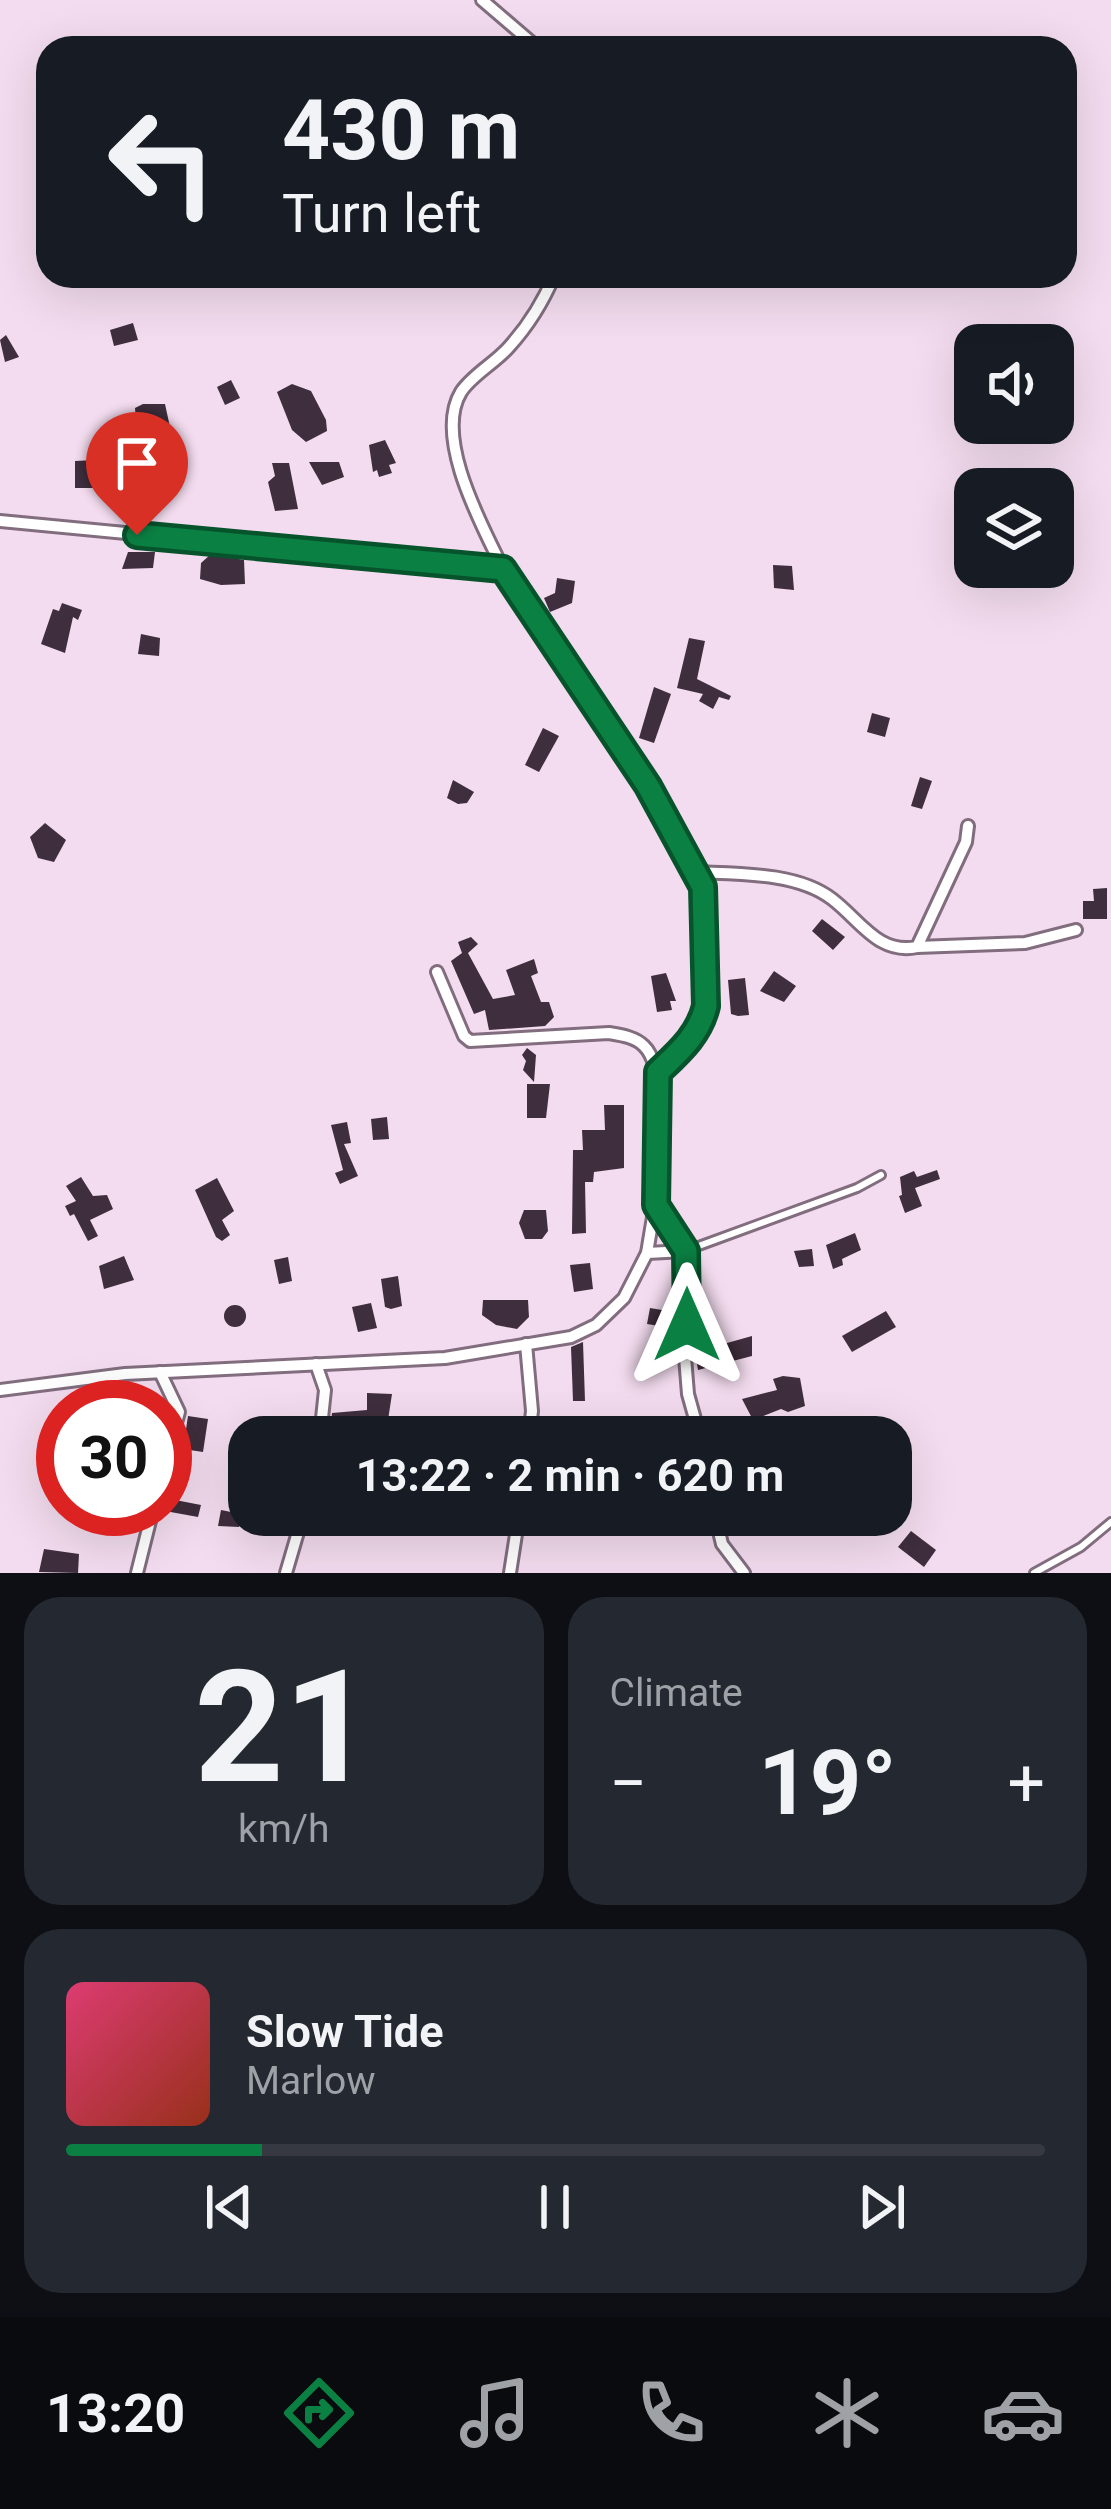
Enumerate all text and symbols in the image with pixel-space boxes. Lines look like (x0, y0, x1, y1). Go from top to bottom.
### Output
text: 430 m (282, 81, 520, 180)
icon: left (84, 84, 240, 240)
text: Turn left (282, 182, 481, 245)
map controls (954, 324, 1074, 588)
button: sound (954, 324, 1074, 444)
pin (86, 412, 188, 535)
icon: arrive (104, 430, 170, 496)
button: layers (954, 468, 1074, 588)
position arrow (624, 1262, 750, 1388)
speed limit sign: 30 (36, 1380, 192, 1536)
text: 13:22 · 2 min · 620 m (356, 1449, 784, 1502)
text: 21 (194, 1636, 373, 1819)
text: Climate (610, 1670, 743, 1716)
text: 19° (758, 1731, 897, 1836)
text: − (610, 1745, 647, 1822)
text: + (1008, 1745, 1045, 1822)
text: km/h (238, 1806, 330, 1852)
text: Slow Tide (246, 2005, 444, 2058)
text: Marlow (246, 2058, 376, 2104)
icon: previous (196, 2174, 262, 2240)
icon: pause (522, 2174, 588, 2240)
icon: next (849, 2174, 915, 2240)
icon: directions (277, 2371, 361, 2455)
icon: music (453, 2371, 537, 2455)
icon: phone (629, 2371, 713, 2455)
icon: climate (805, 2371, 889, 2455)
icon: car (981, 2371, 1065, 2455)
text: 13:20 (46, 2382, 185, 2445)

